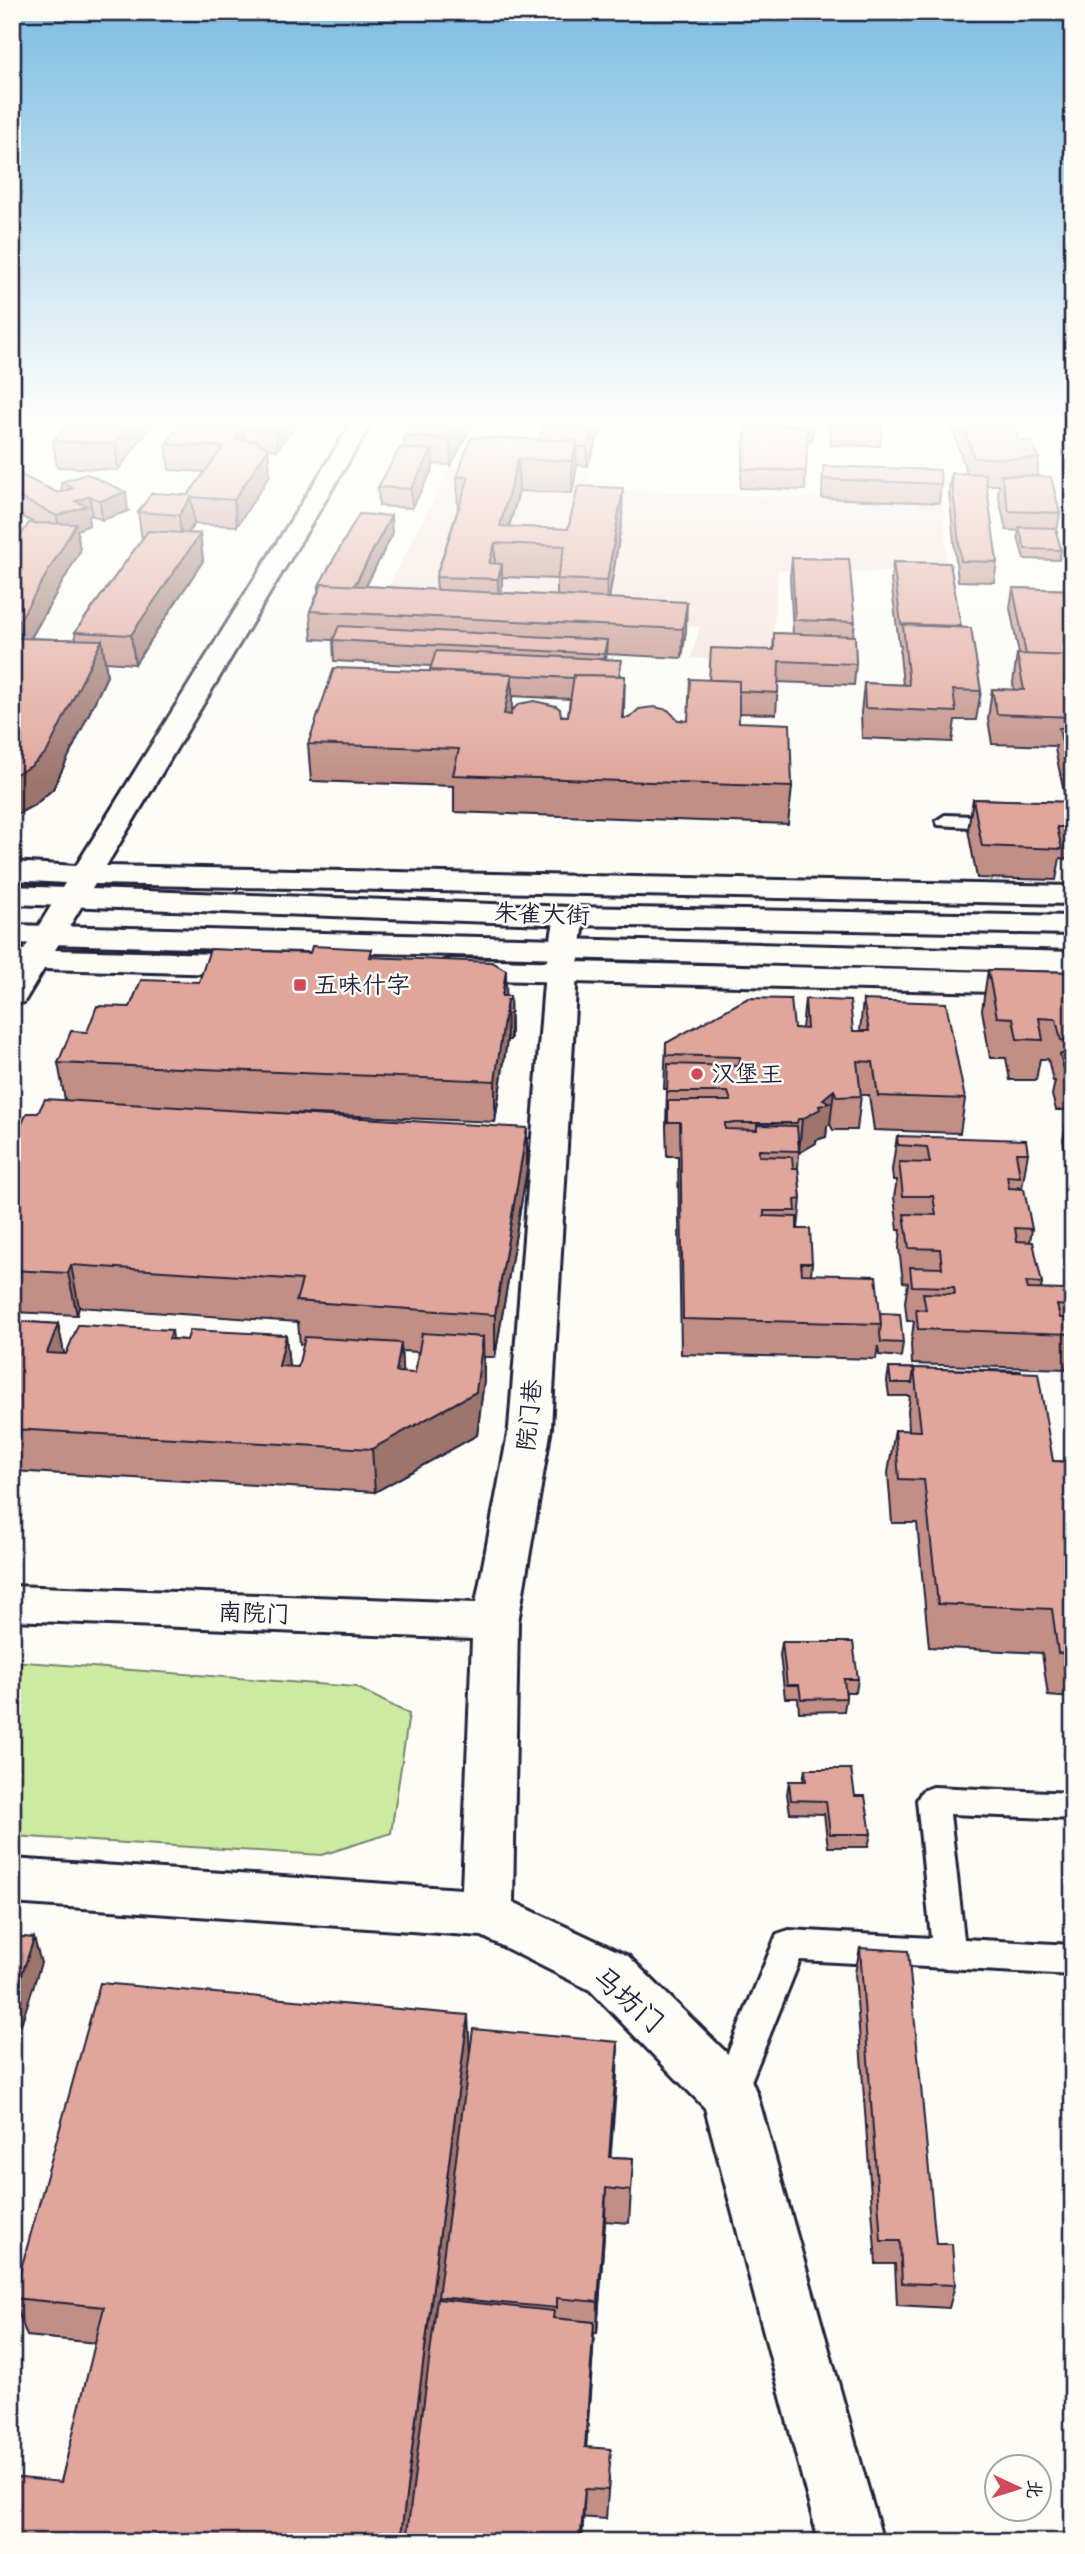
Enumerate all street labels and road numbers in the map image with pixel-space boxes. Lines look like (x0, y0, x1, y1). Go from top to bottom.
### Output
street label: 朱雀大街 (494, 898, 590, 931)
street label: 院门巷 (511, 1378, 548, 1452)
street label: 南院门 (217, 1598, 290, 1629)
street label: 马坊门 (585, 1960, 671, 2040)

